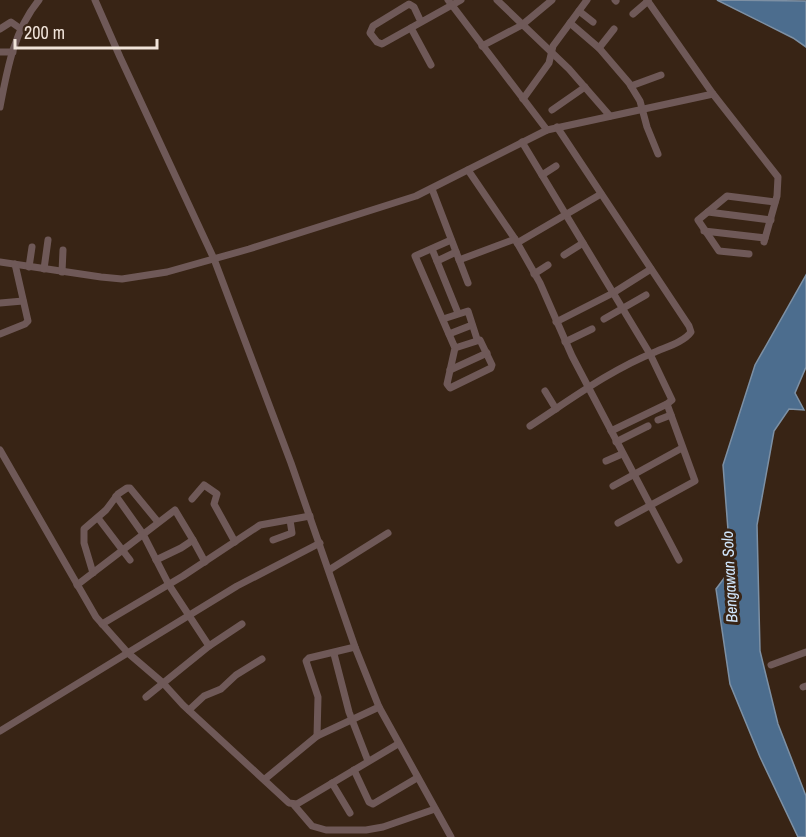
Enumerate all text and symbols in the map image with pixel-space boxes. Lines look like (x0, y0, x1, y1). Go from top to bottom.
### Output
scale bar (15, 12, 158, 50)
text: 200 m (24, 20, 65, 45)
water label: Bengawan Solo (716, 531, 742, 623)

